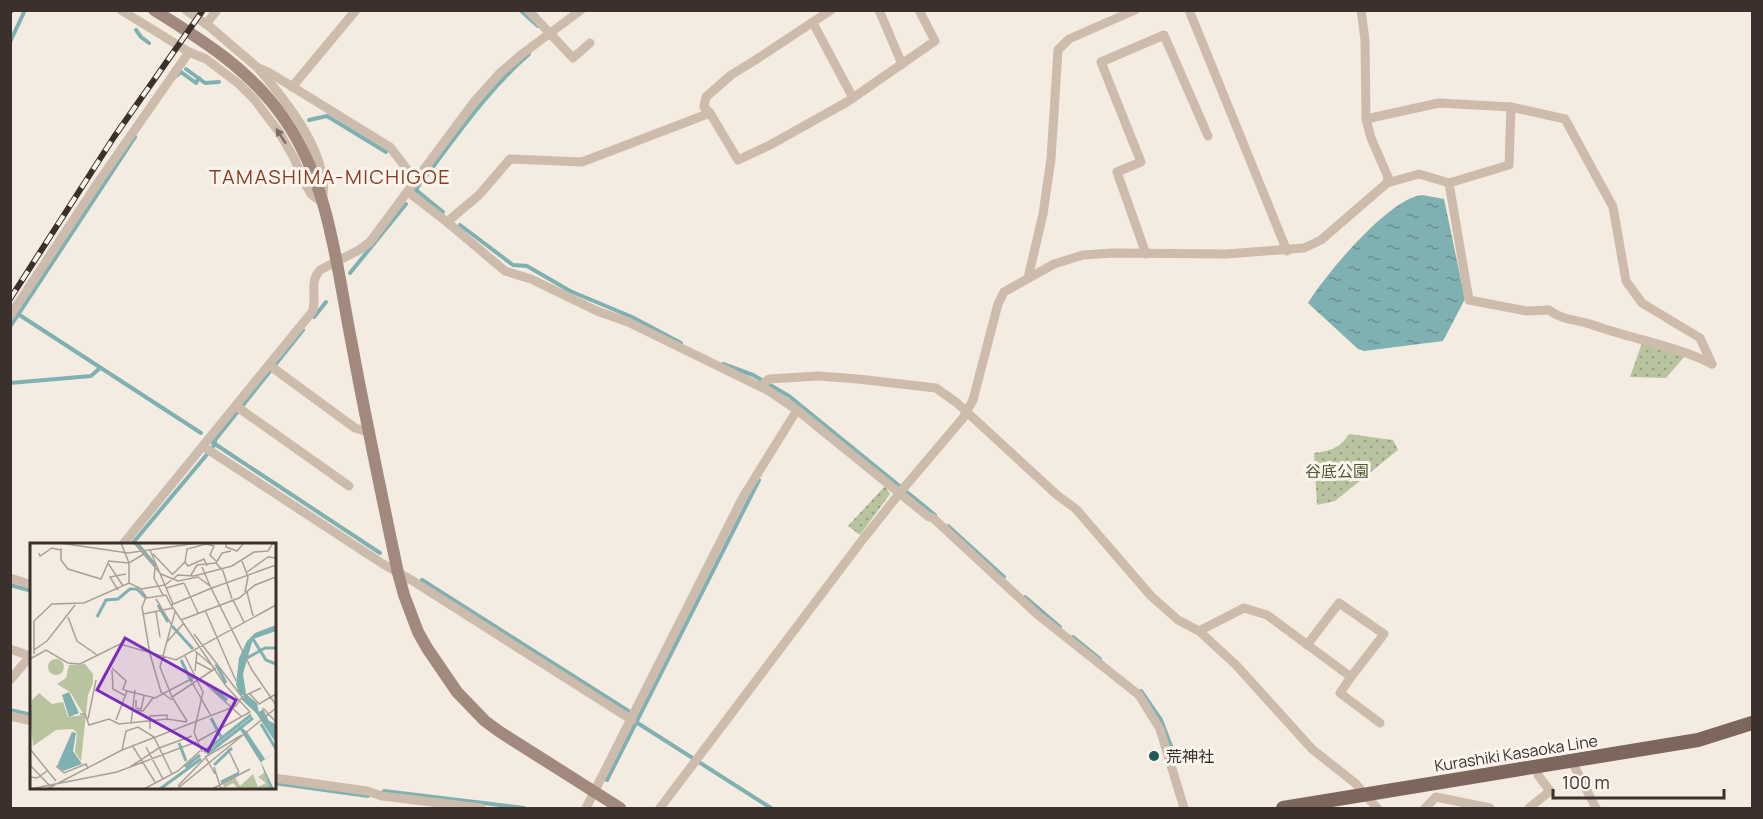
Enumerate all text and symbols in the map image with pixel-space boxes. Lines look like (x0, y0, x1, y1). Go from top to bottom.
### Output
one-way arrow (275, 128, 287, 144)
district label: TAMASHIMA-MICHIGOE (209, 163, 451, 190)
park label: 谷底公園 (1305, 460, 1369, 482)
inset map (30, 543, 276, 789)
street label: Kurashiki Kasaoka Line (1433, 729, 1599, 777)
place label: 荒神社 (1166, 745, 1214, 767)
marker: 荒神社 (1147, 749, 1161, 763)
scale bar (1553, 762, 1724, 800)
text: 100 m (1562, 770, 1610, 794)

